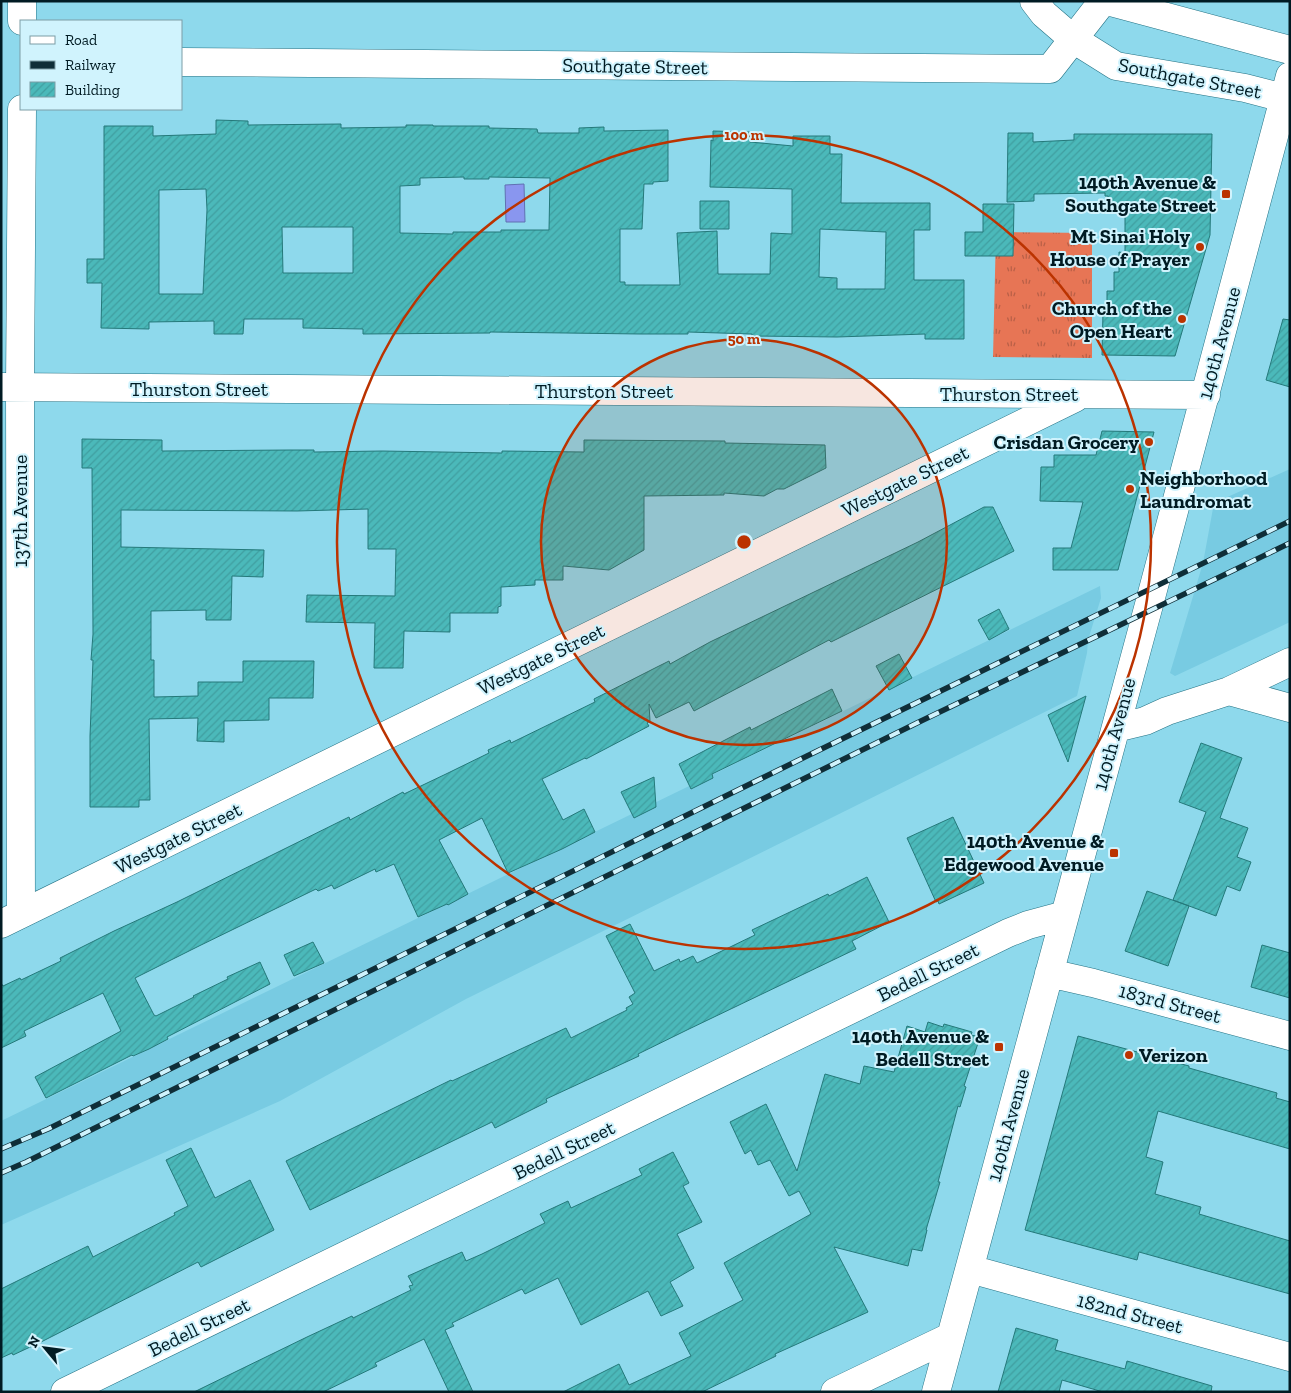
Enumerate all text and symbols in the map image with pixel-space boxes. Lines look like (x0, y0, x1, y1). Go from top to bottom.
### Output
legend (20, 20, 182, 110)
text: Road (65, 31, 98, 49)
street label: Southgate Street (1116, 52, 1264, 104)
street label: Southgate Street (562, 53, 708, 79)
text: Railway (65, 56, 116, 74)
text: Building (65, 81, 120, 99)
text: 100 m (724, 126, 764, 144)
place label: 140th Avenue & Southgate Street (1065, 170, 1217, 217)
marker: 140th Avenue & Southgate Street (1220, 188, 1232, 200)
place label: Mt Sinai Holy House of Prayer (1050, 224, 1190, 271)
marker: Mt Sinai Holy House of Prayer (1194, 241, 1206, 253)
street label: 140th Avenue (1192, 284, 1246, 402)
place label: Church of the Open Heart (1052, 296, 1173, 343)
marker: Church of the Open Heart (1176, 313, 1188, 325)
text: 50 m (728, 330, 760, 348)
street label: Thurston Street (130, 377, 269, 401)
street label: Thurston Street (535, 379, 674, 403)
street label: Thurston Street (940, 382, 1079, 406)
place label: Crisdan Grocery (994, 430, 1139, 454)
marker: Crisdan Grocery (1143, 436, 1155, 448)
street label: Westgate Street (838, 440, 973, 522)
street label: 137th Avenue (8, 455, 32, 567)
place label: Neighborhood Laundromat (1140, 466, 1268, 513)
marker: Neighborhood Laundromat (1124, 483, 1136, 495)
centre of rings (735, 533, 753, 551)
street label: Westgate Street (474, 618, 609, 700)
street label: 140th Avenue (1087, 675, 1141, 793)
street label: Westgate Street (111, 797, 246, 879)
place label: 140th Avenue & Edgewood Avenue (944, 829, 1104, 876)
marker: 140th Avenue & Edgewood Avenue (1108, 847, 1120, 859)
street label: Bedell Street (873, 937, 983, 1007)
street label: 183rd Street (1116, 978, 1224, 1028)
place label: 140th Avenue & Bedell Street (852, 1024, 990, 1071)
marker: 140th Avenue & Bedell Street (993, 1041, 1005, 1053)
place label: Verizon (1139, 1043, 1208, 1067)
marker: Verizon (1123, 1049, 1135, 1061)
street label: 140th Avenue (981, 1066, 1035, 1184)
street label: Bedell Street (509, 1115, 619, 1185)
street label: 182nd Street (1075, 1287, 1186, 1339)
street label: Bedell Street (144, 1292, 254, 1362)
north arrow (20, 1323, 70, 1373)
text: N (24, 1333, 44, 1351)

